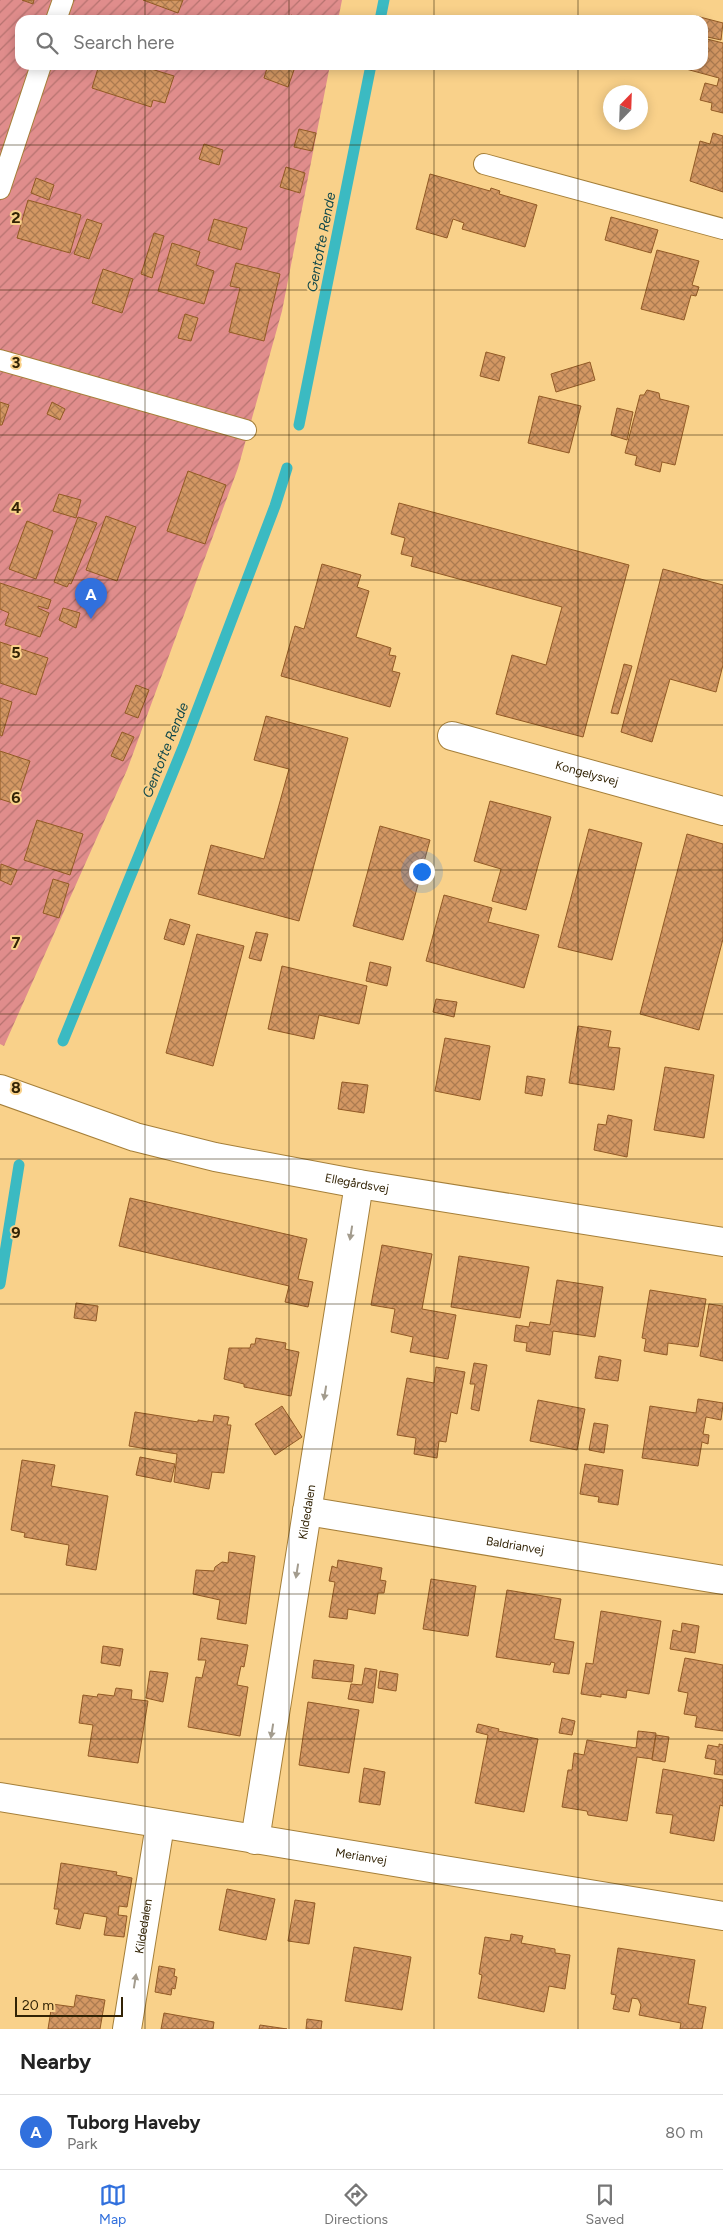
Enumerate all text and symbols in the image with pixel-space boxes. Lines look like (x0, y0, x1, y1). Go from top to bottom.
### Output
search box (15, 15, 708, 70)
icon: search (33, 29, 61, 57)
text: Search here (73, 31, 175, 54)
north arrow (603, 85, 648, 130)
water label: Gentofte Rende (303, 190, 340, 293)
text: 2 (11, 208, 21, 227)
text: 3 (12, 353, 21, 372)
text: 4 (11, 498, 21, 517)
pin: A (75, 578, 107, 619)
text: 5 (11, 643, 21, 662)
water label: Gentofte Rende (139, 700, 192, 800)
street label: Kongelysvej (554, 758, 620, 789)
text: 6 (11, 788, 21, 807)
your location (409, 859, 435, 885)
text: 7 (12, 933, 21, 952)
text: 8 (11, 1078, 21, 1097)
street label: Ellegårdsvej (324, 1171, 390, 1196)
text: 9 (11, 1223, 21, 1242)
one-way arrow (347, 1225, 355, 1241)
one-way arrow (321, 1385, 329, 1401)
street label: Kildedalen (296, 1483, 318, 1541)
street label: Baldrianvej (485, 1534, 545, 1557)
one-way arrow (293, 1563, 301, 1579)
one-way arrow (268, 1724, 276, 1740)
street label: Merianvej (334, 1845, 388, 1868)
street label: Kildedalen (132, 1898, 155, 1955)
one-way arrow (132, 1973, 140, 1989)
scale bar (15, 1994, 122, 2017)
text: 20 m (22, 1997, 54, 2014)
text: Nearby (20, 2049, 91, 2074)
text: Tuborg Haveby (67, 2111, 200, 2134)
text: A (30, 2123, 42, 2142)
text: 80 m (665, 2123, 703, 2142)
text: Park (67, 2134, 97, 2153)
tab: Map (99, 2181, 127, 2228)
tab: Directions (324, 2181, 388, 2228)
tab: Saved (586, 2181, 624, 2228)

